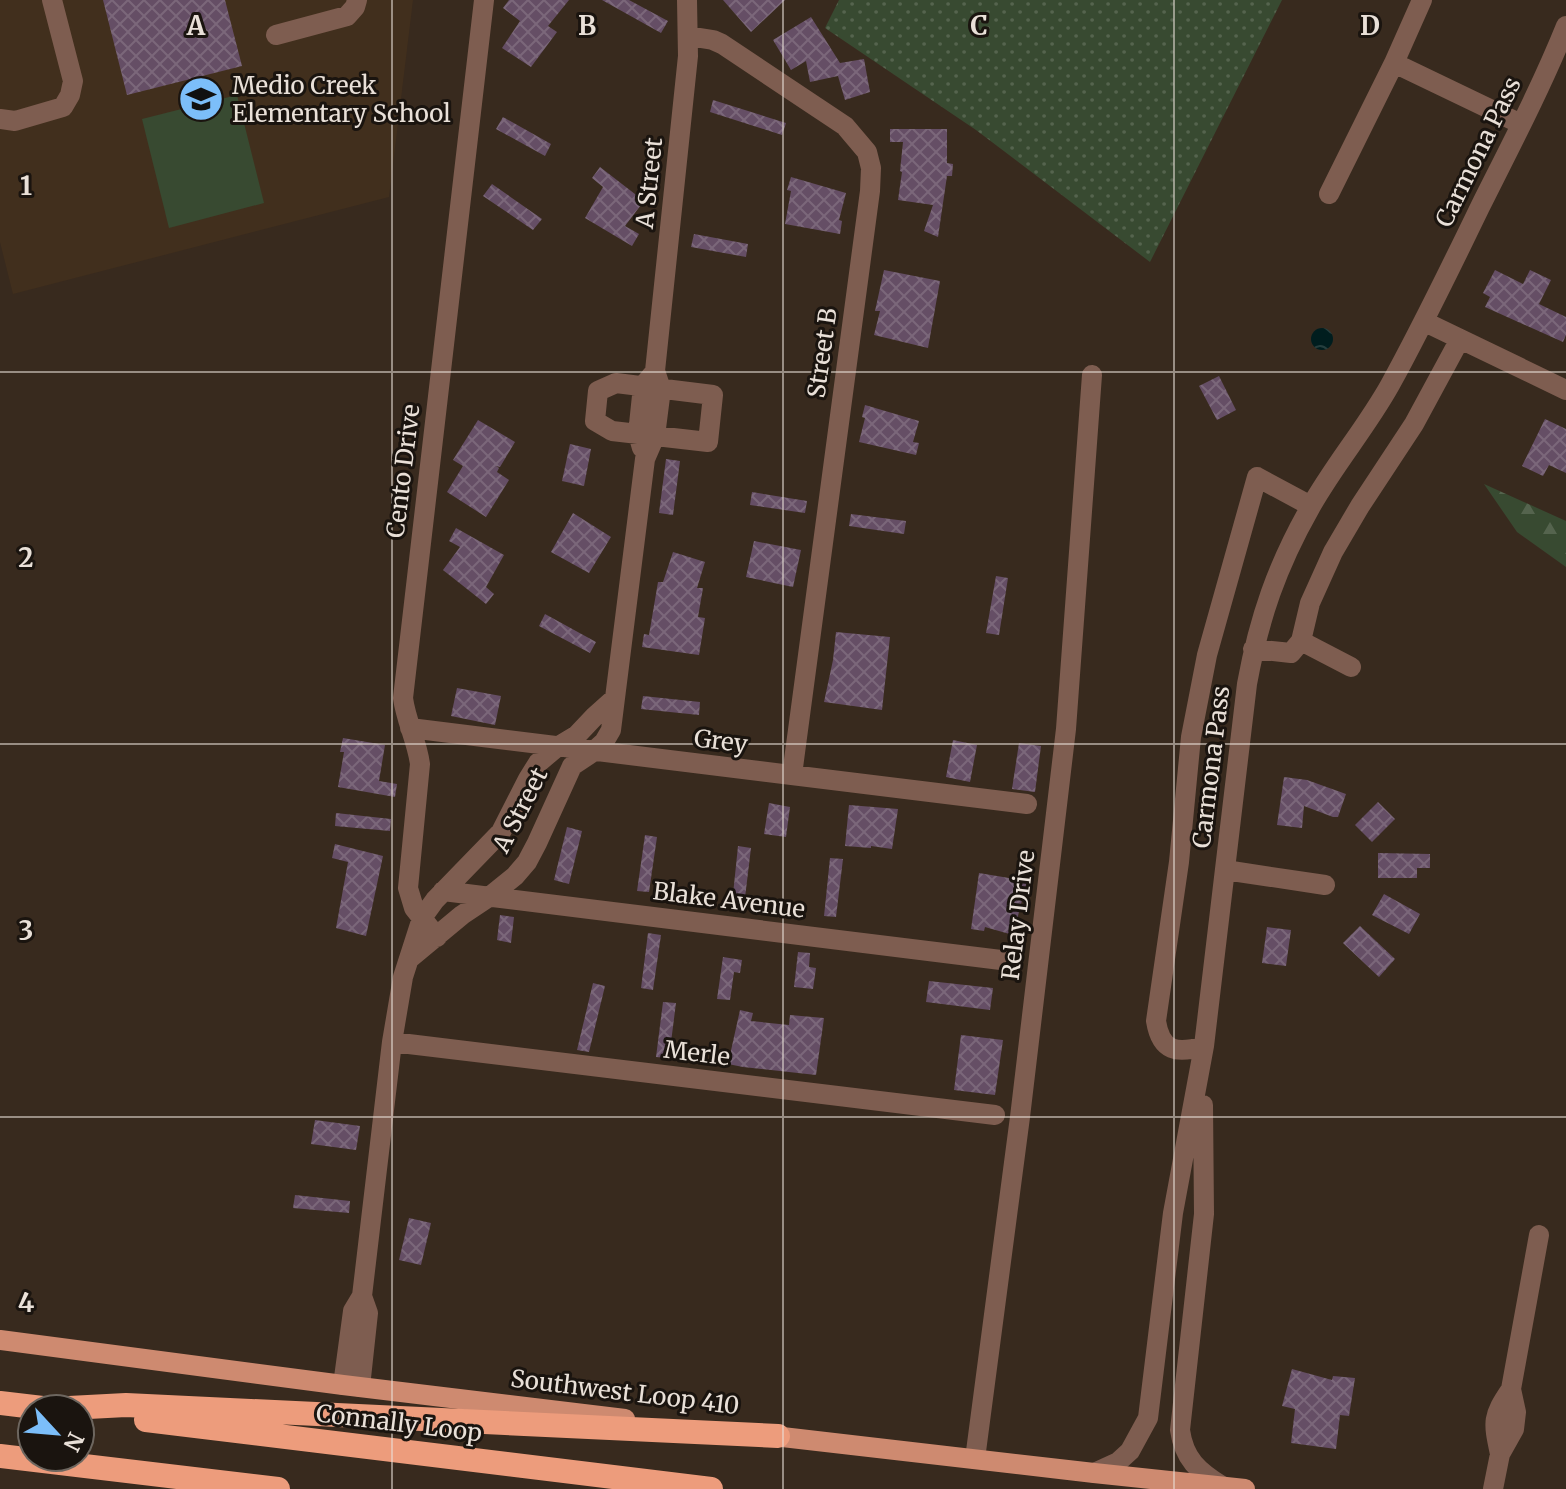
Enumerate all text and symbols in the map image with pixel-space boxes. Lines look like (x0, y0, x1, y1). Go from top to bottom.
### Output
text: A (186, 9, 206, 42)
text: B (578, 9, 596, 42)
text: C (970, 9, 988, 42)
text: D (1360, 9, 1380, 42)
place label: Medio Creek Elementary School (232, 70, 451, 129)
street label: Carmona Pass (1428, 72, 1528, 232)
school or university icon: Medio Creek Elementary School (177, 75, 225, 123)
street label: A Street (629, 135, 669, 231)
text: 1 (20, 169, 32, 202)
street label: Street B (800, 306, 844, 400)
street label: Cento Drive (379, 402, 427, 540)
text: 2 (18, 541, 34, 574)
street label: Carmona Pass (1186, 684, 1236, 850)
street label: Grey (692, 722, 750, 760)
street label: A Street (485, 762, 555, 859)
street label: Relay Drive (995, 848, 1041, 982)
street label: Blake Avenue (651, 875, 807, 925)
text: 3 (19, 914, 33, 947)
street label: Merle (662, 1034, 732, 1072)
text: 4 (18, 1286, 35, 1319)
street label: Southwest Loop 410 (509, 1363, 741, 1421)
north arrow (16, 1393, 96, 1473)
street label: Connally Loop (314, 1397, 484, 1449)
text: N (57, 1428, 90, 1456)

